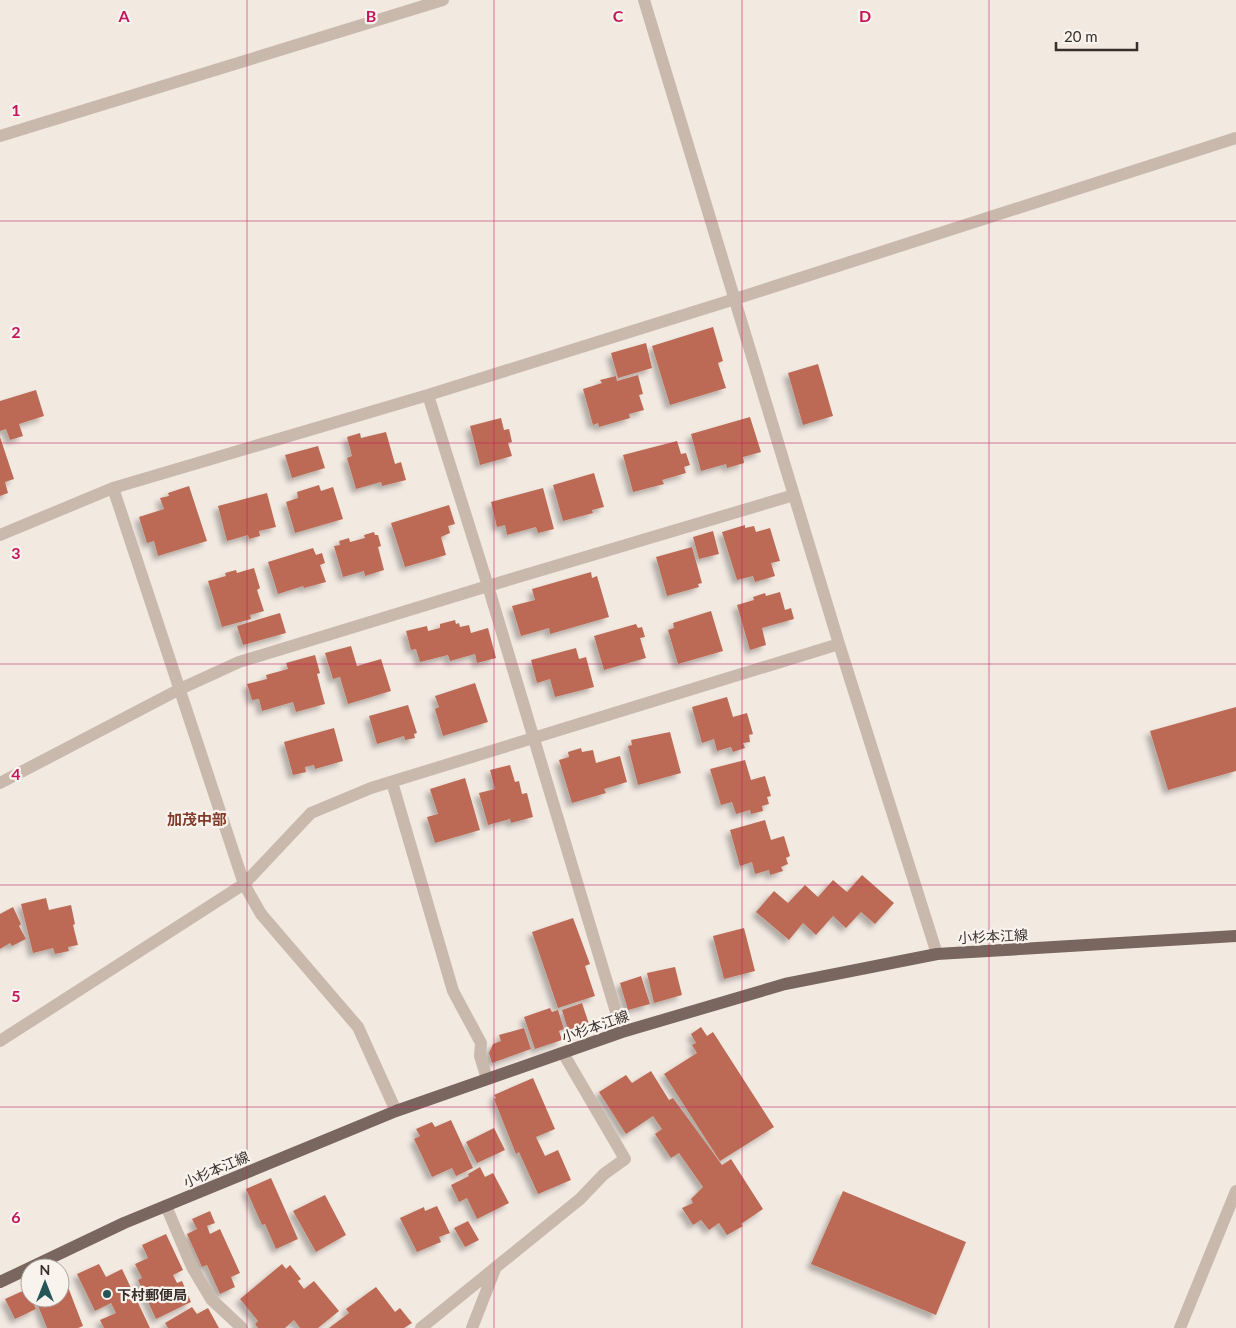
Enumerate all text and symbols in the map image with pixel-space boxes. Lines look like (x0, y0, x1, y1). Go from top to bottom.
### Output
text: A (117, 6, 130, 25)
text: B (366, 6, 376, 25)
text: C (613, 6, 624, 25)
text: D (859, 6, 871, 25)
scale bar (1056, 20, 1137, 52)
text: 20 m (1064, 27, 1098, 45)
text: 1 (11, 100, 21, 119)
text: 2 (11, 322, 21, 341)
text: 3 (11, 543, 21, 562)
text: 4 (11, 764, 21, 783)
district label: 加茂中部 (167, 810, 227, 828)
street label: 小杉本江線 (958, 926, 1028, 946)
text: 5 (11, 986, 21, 1005)
street label: 小杉本江線 (559, 1007, 631, 1045)
street label: 小杉本江線 (180, 1148, 252, 1190)
text: 6 (11, 1207, 21, 1226)
north arrow (20, 1258, 70, 1308)
text: N (40, 1261, 50, 1278)
place label: 下村郵便局 (117, 1286, 187, 1303)
marker: 下村郵便局 (101, 1288, 113, 1300)

